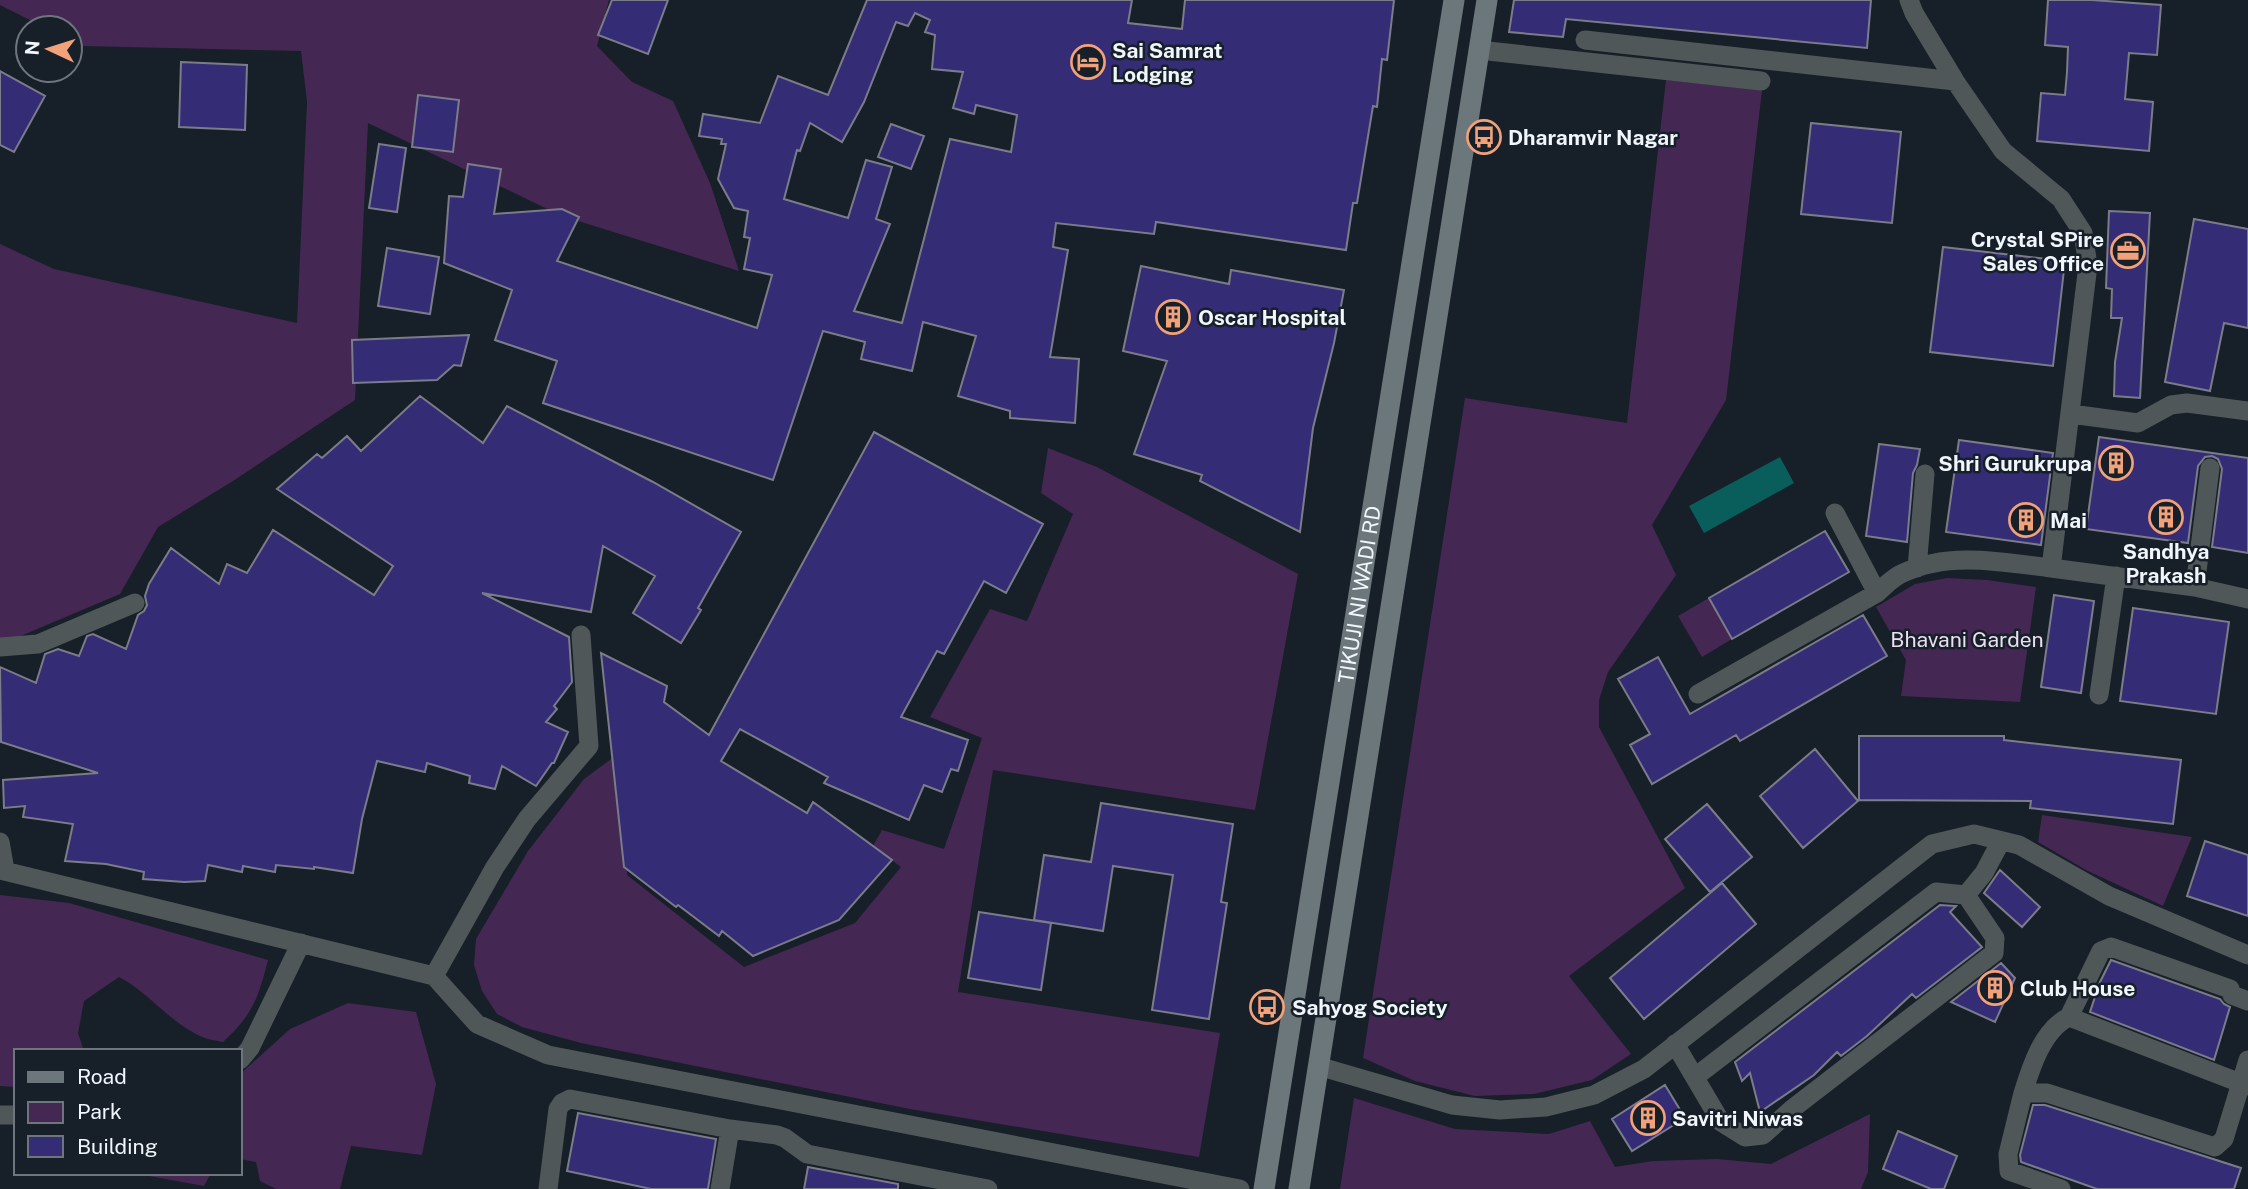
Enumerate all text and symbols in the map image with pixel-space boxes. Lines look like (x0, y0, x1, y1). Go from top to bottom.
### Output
north arrow (14, 14, 84, 84)
place label: Sai Samrat Lodging (1112, 38, 1222, 87)
text: N (21, 40, 44, 56)
hotel icon: Sai Samrat Lodging (1069, 43, 1107, 81)
bus stop icon: Dharamvir Nagar (1465, 118, 1503, 156)
place label: Dharamvir Nagar (1508, 125, 1678, 150)
place label: Crystal SPire Sales Office (1971, 227, 2104, 276)
office icon: Crystal SPire Sales Office (2109, 232, 2147, 270)
building icon: Oscar Hospital (1154, 298, 1192, 336)
place label: Oscar Hospital (1198, 305, 1346, 330)
building icon: Shri Gurukrupa (2097, 444, 2135, 482)
place label: Shri Gurukrupa (1938, 451, 2092, 476)
building icon: Sandhya Prakash (2147, 498, 2185, 536)
building icon: Mai (2007, 501, 2045, 539)
street label: TIKUJI NI WADI RD (1332, 504, 1386, 685)
place label: Mai (2050, 508, 2087, 533)
place label: Sandhya Prakash (2123, 539, 2209, 588)
park label: Bhavani Garden (1890, 627, 2044, 652)
building icon: Club House (1976, 969, 2014, 1007)
place label: Club House (2020, 976, 2135, 1001)
bus stop icon: Sahyog Society (1248, 988, 1286, 1026)
place label: Sahyog Society (1292, 995, 1448, 1020)
legend (14, 1049, 242, 1175)
text: Road (77, 1064, 127, 1089)
text: Park (77, 1099, 122, 1124)
building icon: Savitri Niwas (1629, 1099, 1667, 1137)
place label: Savitri Niwas (1672, 1106, 1803, 1131)
text: Building (77, 1134, 158, 1159)

